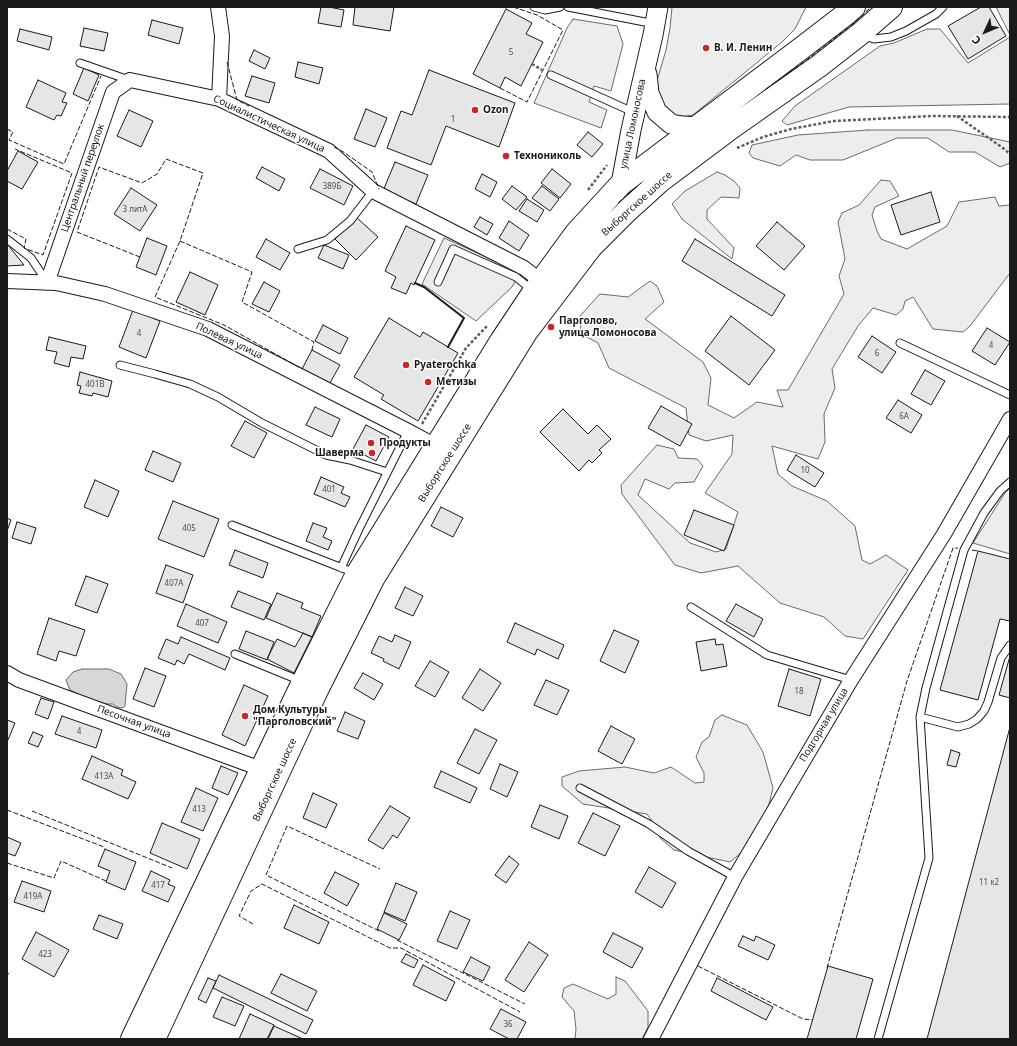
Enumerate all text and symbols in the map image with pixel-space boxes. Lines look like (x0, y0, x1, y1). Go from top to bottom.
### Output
north arrow (965, 12, 1005, 52)
text: С (968, 33, 984, 48)
place label: В. И. Ленин (714, 42, 772, 54)
marker: В. И. Ленин (701, 43, 711, 53)
house number: 5 (509, 48, 513, 58)
street label: улица Ломоносова (618, 78, 648, 170)
street label: Социалистическая улица (211, 93, 327, 155)
place label: Ozon (483, 104, 509, 116)
marker: Ozon (470, 105, 480, 115)
house number: 1 (451, 115, 455, 125)
street label: Центральный переулок (59, 122, 107, 234)
place label: Технониколь (514, 150, 581, 162)
marker: Технониколь (501, 151, 511, 161)
street label: Выборгское шоссе (599, 169, 675, 239)
house number: 389Б (323, 182, 341, 192)
house number: 3 литА (123, 205, 147, 215)
place label: Парголово, улица Ломоносова (559, 315, 656, 338)
street label: Полевая улица (194, 320, 264, 362)
marker: Парголово, улица Ломоносова (546, 322, 556, 332)
house number: 4 (137, 329, 141, 339)
house number: 4 (989, 341, 993, 351)
house number: 6 (875, 349, 879, 359)
place label: Pyaterochka (414, 359, 477, 371)
marker: Pyaterochka (401, 360, 411, 370)
place label: Метизы (436, 376, 477, 388)
marker: Метизы (423, 377, 433, 387)
house number: 401В (86, 380, 104, 390)
house number: 6А (899, 412, 909, 422)
street label: Выборгское шоссе (416, 421, 474, 505)
place label: Продукты (379, 437, 431, 449)
marker: Продукты (366, 438, 376, 448)
place label: Шаверма (315, 447, 364, 459)
marker: Шаверма (367, 448, 377, 458)
house number: 10 (800, 466, 810, 476)
house number: 401 (322, 485, 336, 495)
house number: 405 (182, 524, 196, 534)
house number: 407А (165, 579, 183, 589)
house number: 407 (195, 619, 209, 629)
street label: Подгорная улица (797, 686, 851, 764)
house number: 18 (794, 687, 804, 697)
street label: Песочная улица (95, 703, 173, 741)
place label: Дом Культуры "Парголовский" (253, 704, 337, 728)
marker: Дом Культуры "Парголовский" (240, 711, 250, 721)
house number: 4 (77, 727, 81, 737)
street label: Выборгское шоссе (250, 736, 300, 824)
house number: 413А (95, 772, 113, 782)
house number: 413 (192, 805, 206, 815)
house number: 11 к2 (979, 878, 999, 888)
house number: 417 (151, 881, 165, 891)
house number: 419А (24, 892, 42, 902)
house number: 423 (38, 950, 52, 960)
house number: 36 (503, 1020, 513, 1030)

